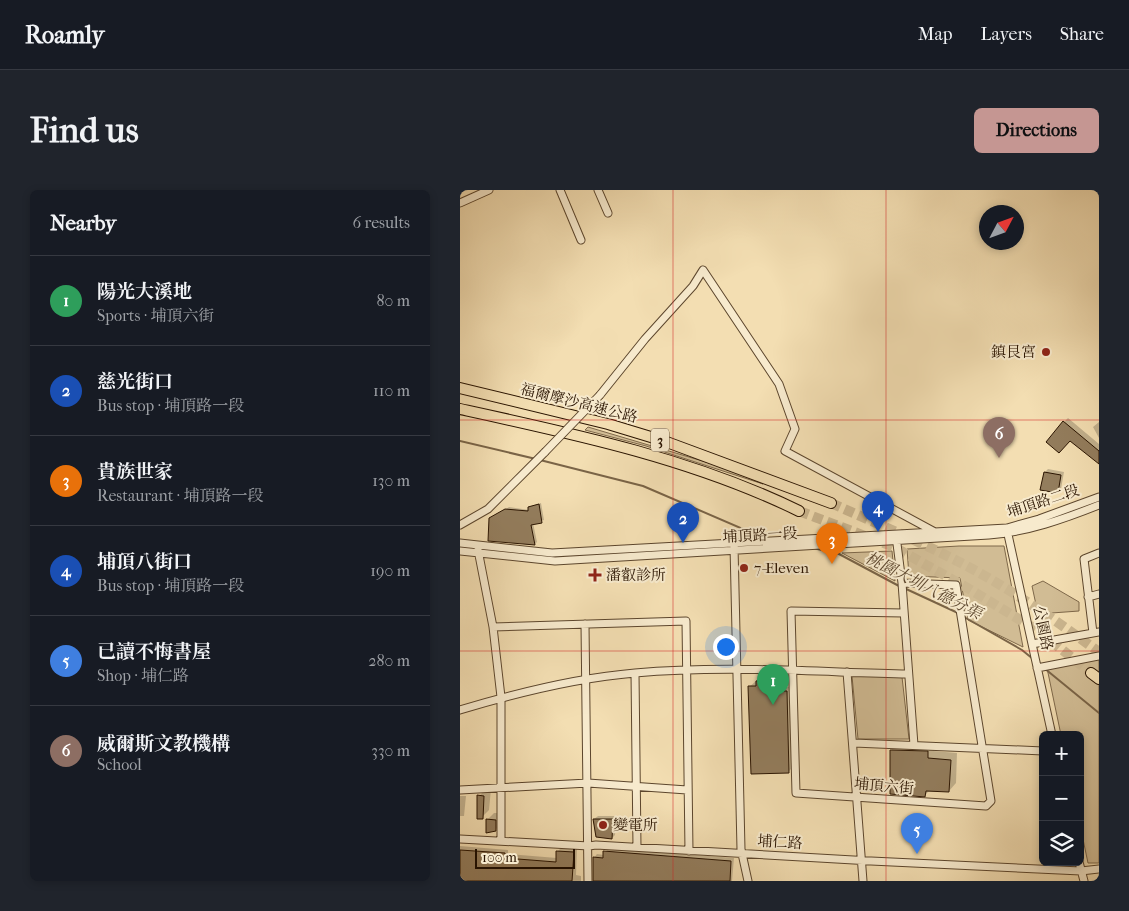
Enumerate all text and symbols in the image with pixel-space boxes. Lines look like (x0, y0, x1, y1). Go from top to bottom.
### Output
text: Roamly (25, 21, 104, 49)
text: Map (918, 24, 952, 45)
text: Layers (980, 24, 1032, 45)
text: Share (1060, 24, 1104, 45)
button: Directions (974, 108, 1099, 153)
text: Find us (30, 110, 139, 151)
north arrow (979, 205, 1024, 250)
text: Nearby (50, 211, 116, 235)
text: 6 results (352, 213, 410, 232)
text: 陽光大溪地 (97, 281, 192, 303)
text: 1 (63, 291, 69, 310)
text: 80 m (376, 291, 410, 310)
text: Sports · 埔頂六街 (97, 306, 215, 325)
place label: 鎮艮宮 (991, 343, 1036, 361)
marker: 鎮艮宮 (1040, 346, 1052, 358)
text: 慈光街口 (97, 371, 173, 393)
street label: 福爾摩沙高速公路 (519, 380, 639, 426)
text: 2 (62, 381, 70, 400)
text: 110 m (373, 381, 410, 400)
text: Bus stop · 埔頂路一段 (97, 396, 244, 415)
pin: 6 (983, 417, 1015, 458)
road number: 3 (651, 428, 669, 452)
text: 貴族世家 (97, 461, 173, 483)
text: 3 (63, 471, 69, 490)
text: 130 m (372, 471, 410, 490)
street label: 埔頂路二段 (1005, 481, 1081, 521)
text: Restaurant · 埔頂路一段 (97, 486, 264, 505)
pin: 4 (862, 491, 894, 532)
pin: 2 (667, 502, 699, 543)
pin: 3 (816, 523, 848, 564)
street label: 埔頂路一段 (722, 524, 798, 546)
water label: 桃園大圳八德分渠 (862, 548, 987, 624)
text: 埔頂八街口 (97, 551, 192, 573)
place label: 7-Eleven (754, 559, 809, 577)
text: 4 (61, 561, 71, 580)
text: 190 m (370, 561, 410, 580)
marker: 7-Eleven (738, 562, 750, 574)
place label: 潘叡診所 (606, 566, 666, 584)
marker: 潘叡診所 (588, 568, 602, 582)
text: Bus stop · 埔頂路一段 (97, 576, 244, 595)
street label: 公園路 (1030, 604, 1056, 652)
your location (713, 634, 739, 660)
text: 已讀不悔書屋 (97, 641, 211, 663)
text: 5 (63, 651, 69, 670)
text: 280 m (368, 651, 410, 670)
pin: 1 (757, 664, 789, 705)
text: Shop · 埔仁路 (97, 666, 189, 685)
map controls (1039, 731, 1084, 866)
button: + (1039, 731, 1084, 776)
text: 威爾斯文教機構 (97, 733, 230, 755)
text: 6 (62, 741, 70, 760)
text: 330 m (371, 741, 410, 760)
text: School (97, 755, 142, 774)
street label: 埔頂六街 (853, 774, 915, 798)
button: − (1039, 776, 1084, 821)
pin: 5 (901, 813, 933, 854)
place label: 變電所 (613, 816, 658, 834)
marker: 變電所 (597, 819, 609, 831)
button: layers (1039, 821, 1084, 866)
street label: 埔仁路 (757, 832, 803, 852)
scale bar (475, 846, 575, 869)
text: 100 m (482, 849, 517, 866)

